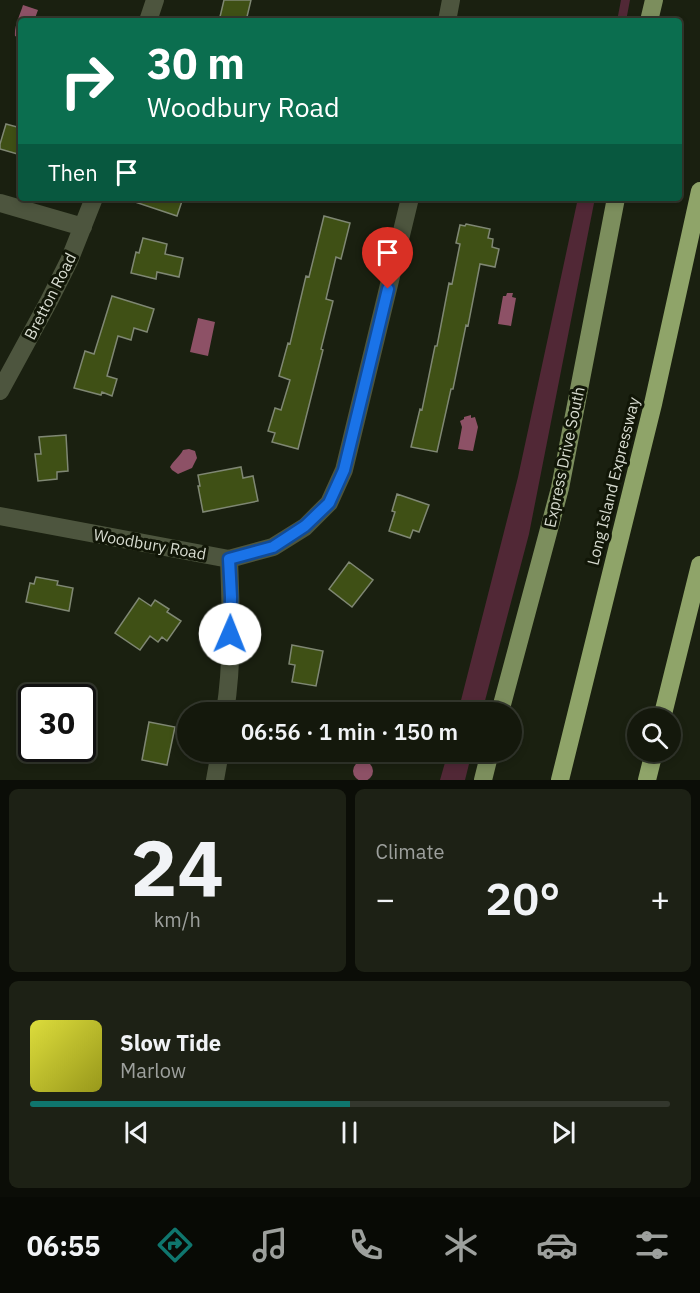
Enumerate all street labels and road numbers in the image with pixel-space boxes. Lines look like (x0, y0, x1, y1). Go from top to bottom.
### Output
street label: Bretton Road (20, 249, 80, 343)
street label: Express Drive South (539, 385, 589, 529)
street label: Long Island Expressway (582, 395, 644, 567)
street label: Woodbury Road (92, 524, 208, 564)

